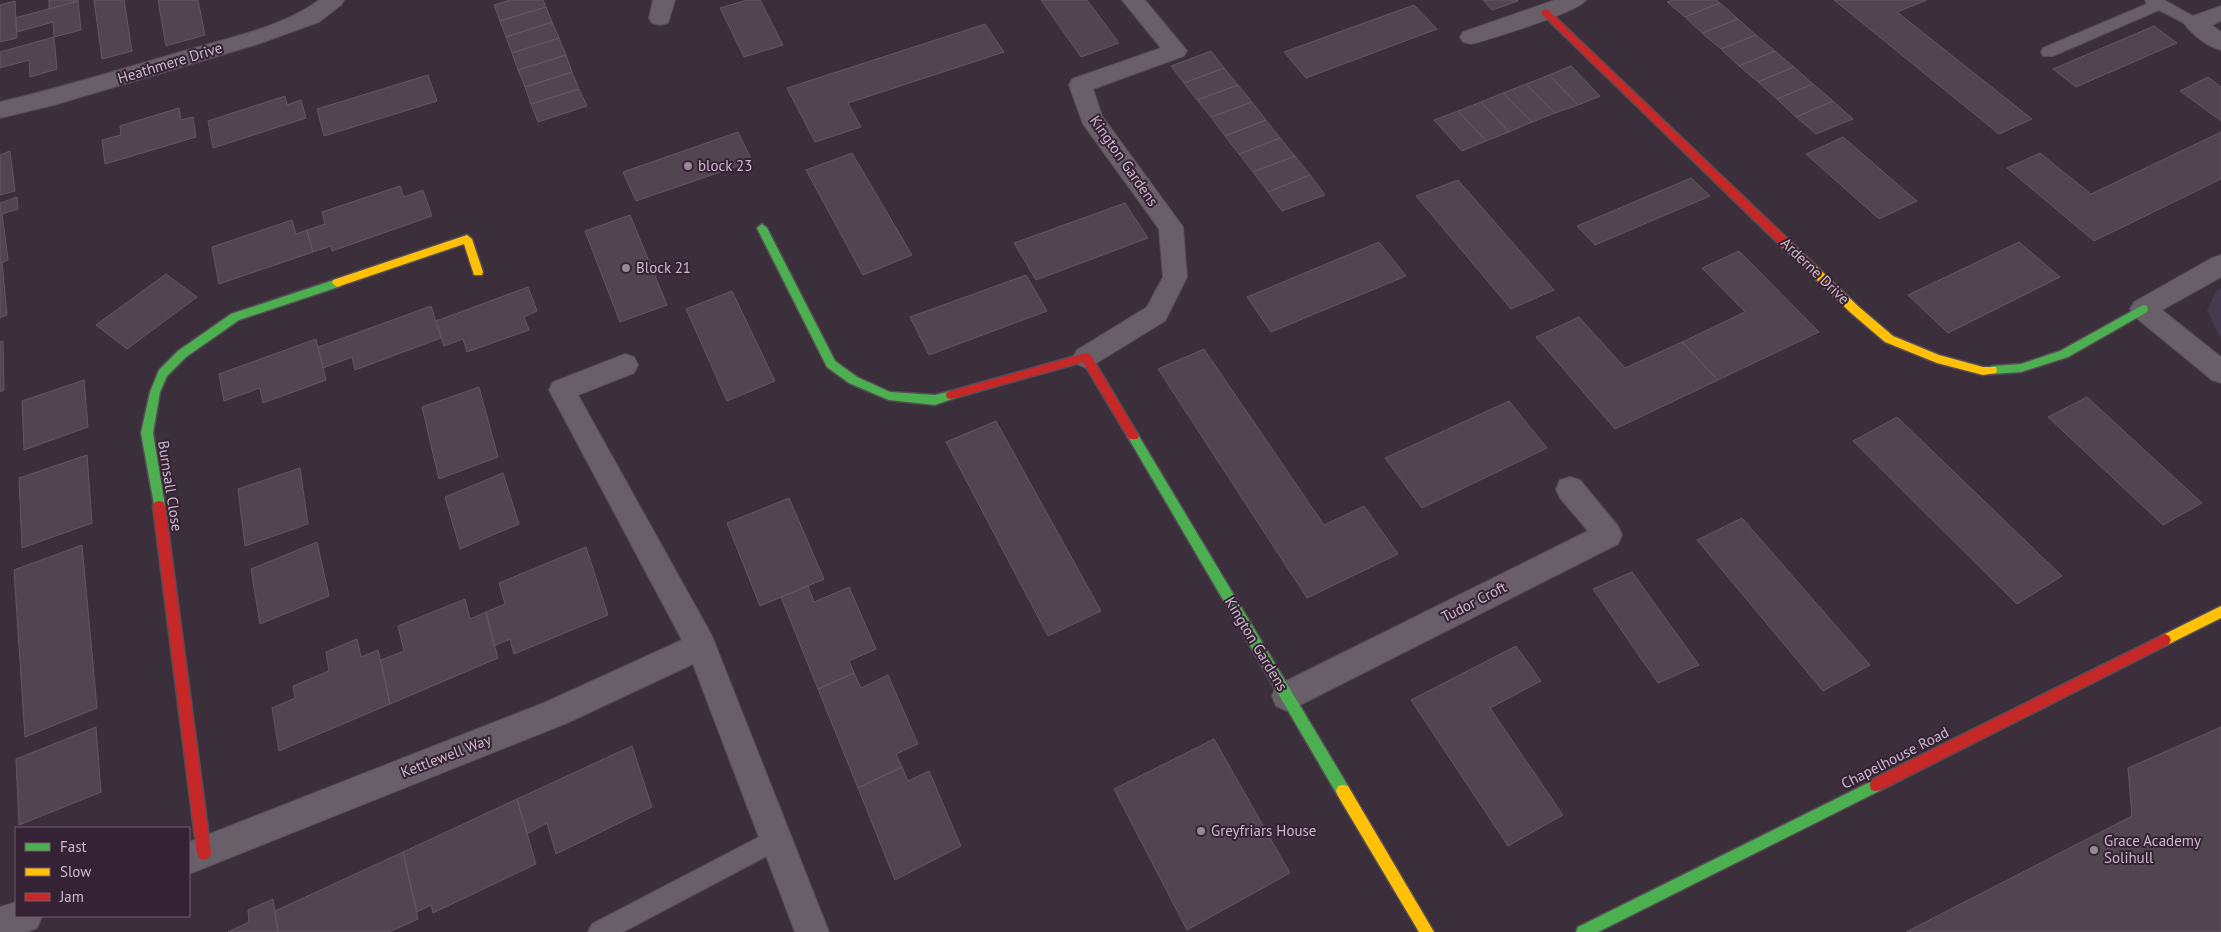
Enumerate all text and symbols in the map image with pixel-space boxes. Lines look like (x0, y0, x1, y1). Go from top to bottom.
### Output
street label: Heathmere Drive (115, 38, 225, 87)
street label: Kington Gardens (1086, 112, 1163, 210)
place label: block 23 (698, 156, 752, 175)
marker: block 23 (682, 160, 694, 172)
street label: Arderne Drive (1777, 233, 1854, 308)
place label: Block 21 (636, 258, 691, 277)
marker: Block 21 (620, 262, 632, 274)
street label: Burnsall Close (154, 439, 187, 533)
street label: Tudor Croft (1438, 577, 1510, 626)
street label: Kington Gardens (1221, 593, 1292, 694)
street label: Chapelhouse Road (1838, 722, 1952, 793)
street label: Kettlewell Way (398, 730, 494, 781)
place label: Greyfriars House (1211, 821, 1316, 840)
marker: Greyfriars House (1195, 825, 1207, 837)
legend (15, 827, 190, 917)
place label: Grace Academy Solihull (2104, 831, 2201, 867)
text: Fast (60, 837, 87, 856)
marker: Grace Academy Solihull (2088, 844, 2100, 856)
text: Slow (60, 862, 91, 881)
text: Jam (59, 887, 84, 906)

